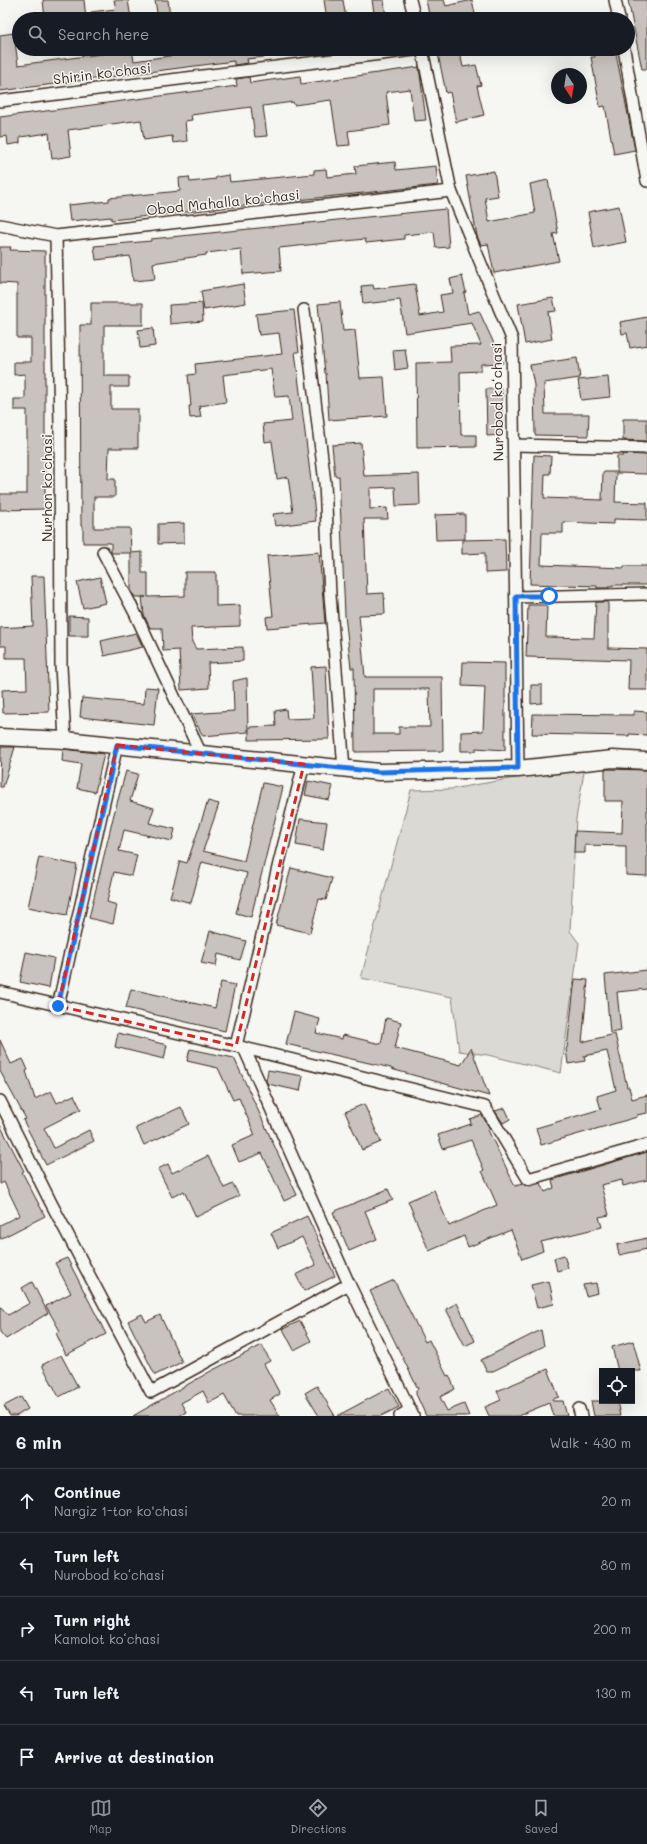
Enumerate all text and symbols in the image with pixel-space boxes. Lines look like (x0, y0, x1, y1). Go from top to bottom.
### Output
search box (12, 12, 635, 56)
icon: search (26, 23, 48, 45)
text: Search here (58, 24, 149, 44)
street label: Shirin ko'chasi (52, 58, 152, 88)
north arrow (551, 68, 587, 104)
street label: Obod Mahalla ko‘chasi (145, 185, 301, 219)
street label: Nurobod koʻchasi (486, 342, 508, 462)
street label: Nurhon ko'chasi (37, 434, 56, 542)
route start (540, 587, 558, 605)
route end (49, 997, 67, 1015)
map controls (599, 1368, 635, 1404)
button: locate (599, 1368, 635, 1404)
text: 6 min (16, 1431, 61, 1453)
text: Walk · 430 m (550, 1434, 631, 1451)
text: Continue (54, 1482, 121, 1502)
icon: ahead (16, 1490, 38, 1512)
text: 20 m (601, 1492, 631, 1509)
text: Nargiz 1-tor ko‘chasi (54, 1502, 188, 1519)
text: Turn left (54, 1546, 119, 1566)
icon: left (16, 1554, 38, 1576)
text: 80 m (601, 1556, 631, 1573)
text: Nurobod koʻchasi (54, 1566, 164, 1583)
text: Turn right (54, 1610, 131, 1630)
icon: right (16, 1618, 38, 1640)
text: 200 m (593, 1620, 631, 1637)
text: Kamolot koʻchasi (54, 1630, 160, 1647)
icon: left (16, 1682, 38, 1704)
text: Turn left (54, 1683, 119, 1703)
text: 130 m (595, 1684, 631, 1701)
icon: arrive (16, 1746, 38, 1768)
text: Arrive at destination (54, 1747, 214, 1767)
tab: Map (89, 1797, 112, 1836)
tab: Directions (290, 1797, 346, 1836)
tab: Saved (525, 1797, 558, 1836)

